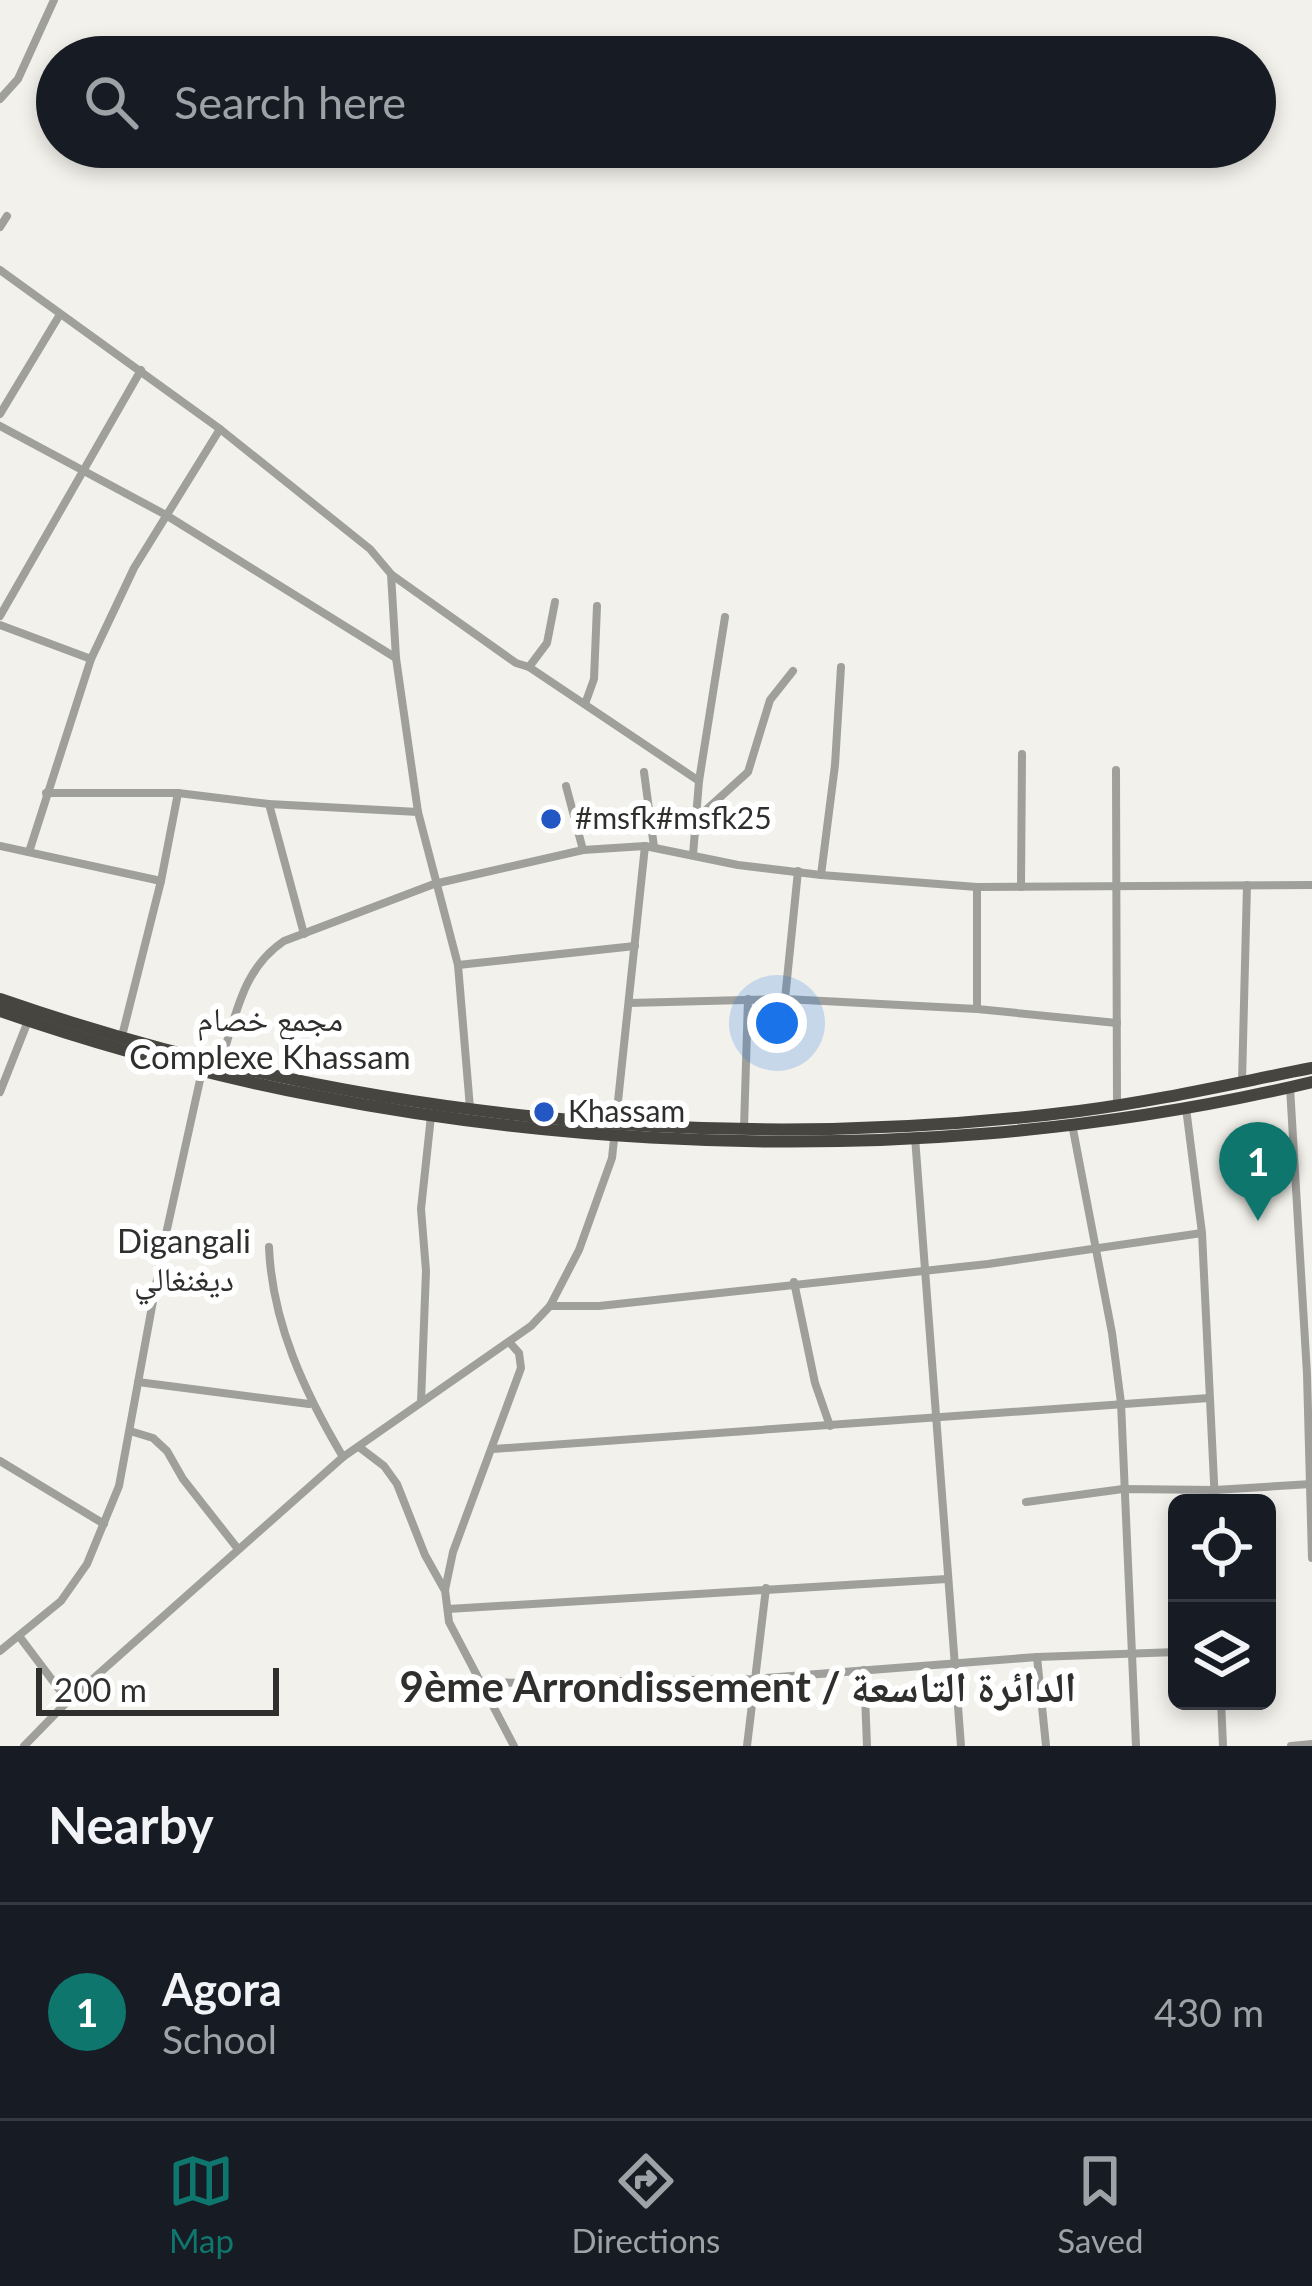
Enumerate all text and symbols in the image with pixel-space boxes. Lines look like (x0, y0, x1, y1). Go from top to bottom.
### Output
search box (36, 36, 1276, 168)
icon: search (78, 69, 144, 135)
text: Search here (174, 75, 406, 129)
place label: #msfk#msfk25 (575, 799, 772, 835)
marker: #msfk#msfk25 (538, 806, 564, 832)
your location (747, 993, 807, 1053)
district label: مجمع خصام Complexe Khassam (129, 998, 411, 1076)
place label: Khassam (568, 1092, 685, 1128)
marker: Khassam (531, 1099, 557, 1125)
pin: 1 (1219, 1122, 1297, 1221)
district label: Digangali ديغنغالي (117, 1220, 251, 1305)
map controls (1168, 1494, 1276, 1710)
button: locate (1168, 1494, 1276, 1602)
button: layers (1168, 1602, 1276, 1710)
district label: 9ème Arrondissement / الدائرة التاسعة (400, 1661, 1076, 1711)
scale bar (36, 1662, 279, 1715)
text: 200 m (54, 1669, 147, 1709)
text: Nearby (48, 1794, 214, 1855)
text: Agora (162, 1962, 282, 2016)
text: 1 (76, 1989, 98, 2035)
text: 430 m (1154, 1989, 1264, 2035)
text: School (162, 2016, 277, 2062)
tab: Map (168, 2148, 234, 2260)
tab: Directions (571, 2148, 720, 2260)
tab: Saved (1057, 2148, 1144, 2260)

